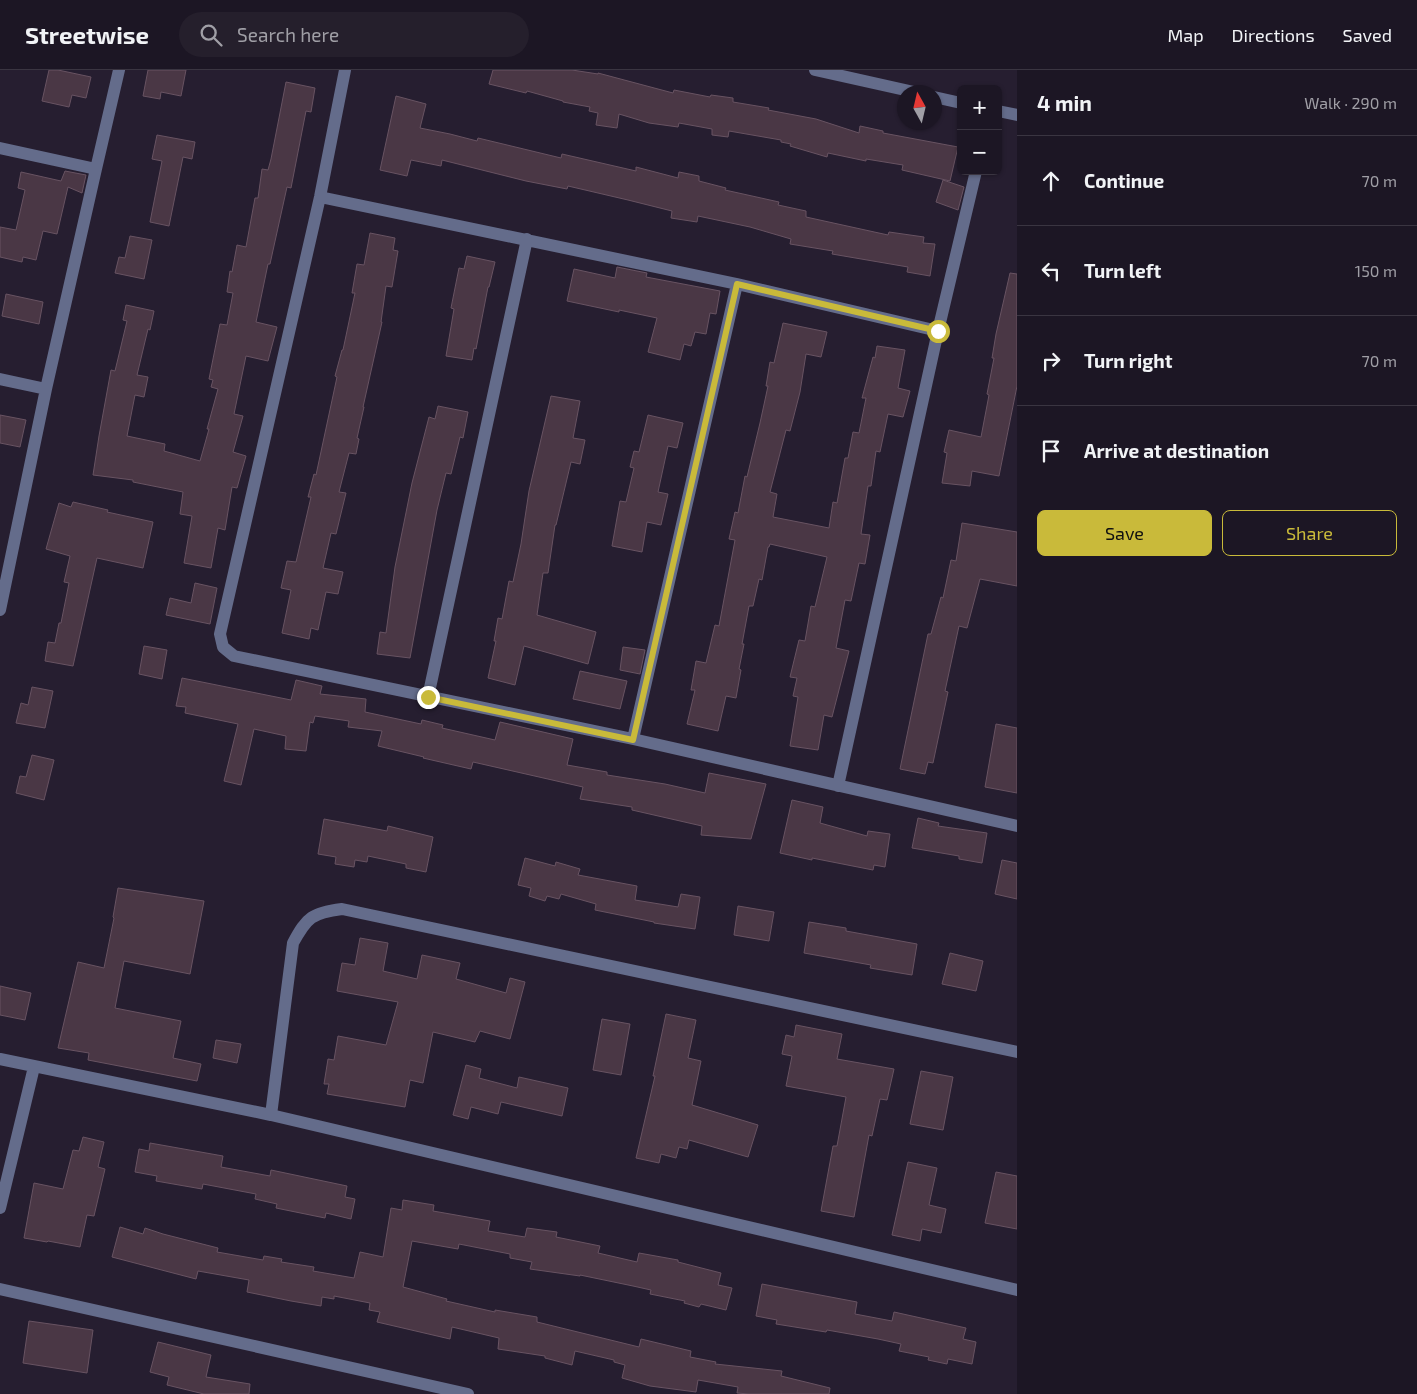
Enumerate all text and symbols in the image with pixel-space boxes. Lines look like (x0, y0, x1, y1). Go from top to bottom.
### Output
search box (179, 12, 529, 57)
text: Streetwise (25, 20, 149, 49)
icon: search (197, 21, 225, 49)
text: Search here (237, 23, 339, 46)
text: Map (1167, 24, 1204, 46)
text: Directions (1232, 24, 1315, 46)
text: Saved (1343, 24, 1392, 46)
north arrow (897, 85, 942, 130)
map controls (957, 85, 1002, 175)
button: + (957, 85, 1002, 130)
text: 4 min (1037, 90, 1092, 115)
text: Walk · 290 m (1304, 93, 1397, 112)
button: − (957, 130, 1002, 175)
icon: ahead (1037, 167, 1065, 195)
text: Continue (1084, 169, 1164, 192)
text: 70 m (1362, 171, 1397, 190)
icon: left (1037, 257, 1065, 285)
text: Turn left (1084, 259, 1161, 282)
text: 150 m (1355, 261, 1397, 280)
route start (927, 320, 950, 343)
icon: right (1037, 347, 1065, 375)
text: Turn right (1084, 349, 1172, 372)
text: 70 m (1362, 351, 1397, 370)
icon: arrive (1037, 437, 1065, 465)
text: Arrive at destination (1084, 439, 1269, 462)
button: Save (1037, 510, 1212, 556)
button: Share (1222, 510, 1397, 556)
route end (417, 686, 440, 709)

